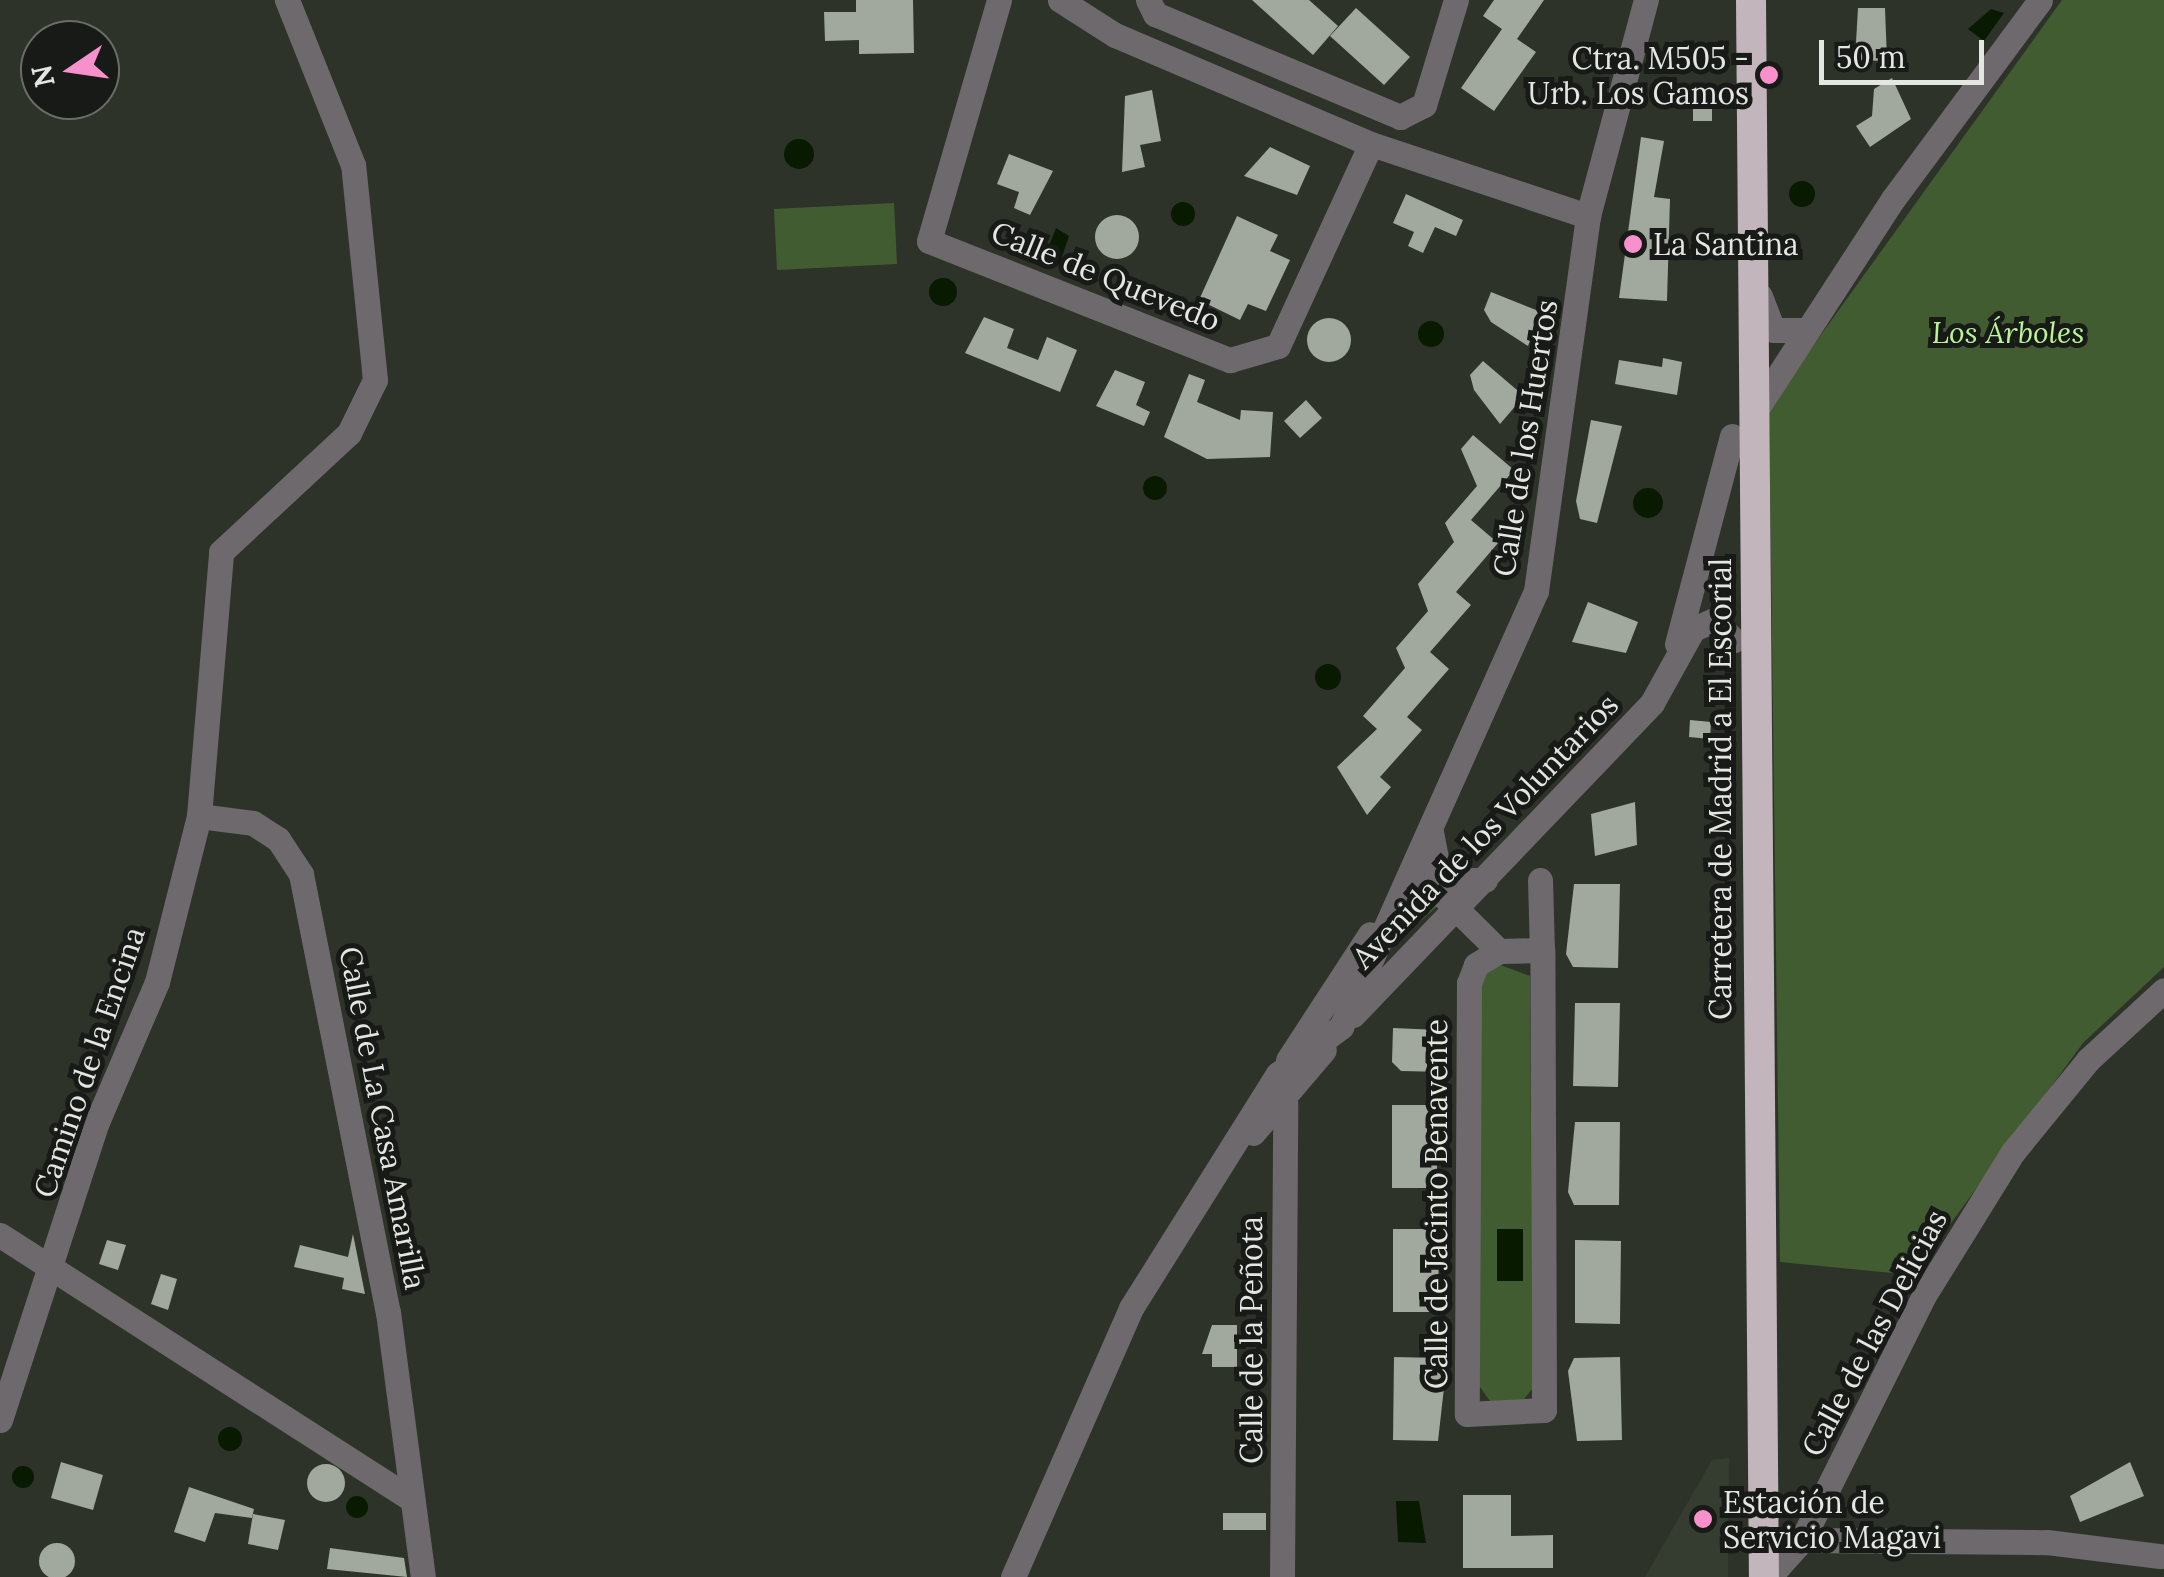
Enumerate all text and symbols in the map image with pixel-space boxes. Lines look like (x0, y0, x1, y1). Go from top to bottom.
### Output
north arrow (20, 20, 120, 120)
scale bar (1824, 20, 1989, 82)
text: 50 m (1836, 38, 1906, 76)
place label: Ctra. M505 - Urb. Los Gamos (1528, 40, 1749, 110)
text: N (23, 62, 63, 91)
marker: Ctra. M505 - Urb. Los Gamos (1758, 64, 1780, 86)
street label: Calle de Quevedo (986, 214, 1226, 338)
place label: La Santina (1653, 226, 1799, 262)
marker: La Santina (1622, 233, 1644, 255)
street label: Calle de los Huertos (1485, 297, 1565, 579)
park label: Los Árboles (1932, 314, 2084, 350)
street label: Carretera de Madrid a El Escorial (1702, 558, 1738, 1020)
street label: Avenida de los Voluntarios (1345, 687, 1625, 975)
street label: Camino de la Encina (26, 922, 152, 1202)
street label: Calle de La Casa Amarilla (332, 944, 434, 1292)
street label: Calle de Jacinto Benavente (1418, 1019, 1454, 1389)
street label: Calle de las Delicias (1794, 1204, 1954, 1462)
street label: Calle de la Peñota (1233, 1216, 1269, 1464)
place label: Estación de Servicio Magavi (1723, 1484, 1941, 1554)
marker: Estación de Servicio Magavi (1692, 1508, 1714, 1530)

